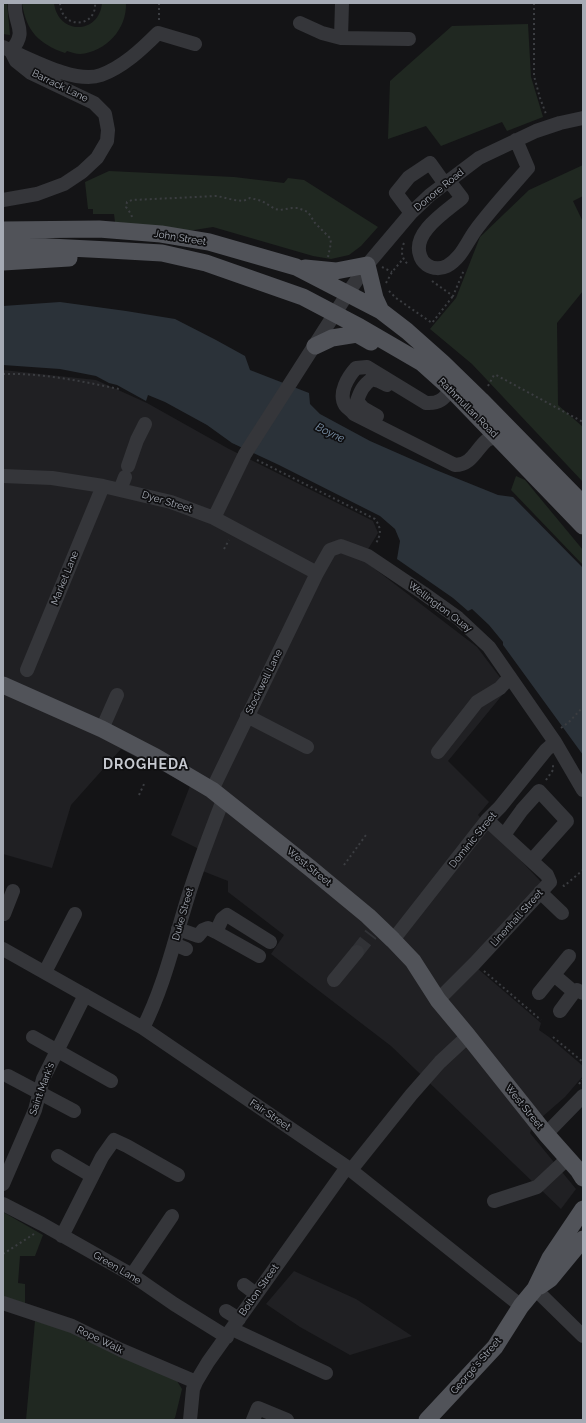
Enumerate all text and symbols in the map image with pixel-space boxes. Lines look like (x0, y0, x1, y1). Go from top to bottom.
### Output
street label: Barrack Lane (30, 67, 90, 105)
street label: Donore Road (412, 166, 466, 214)
street label: John Street (153, 228, 207, 248)
street label: Rathmullan Road (436, 376, 500, 440)
water label: Boyne (313, 420, 347, 446)
street label: Dyer Street (140, 489, 194, 515)
street label: Market Lane (49, 549, 81, 607)
street label: Wellington Quay (406, 579, 474, 635)
street label: Stockwell Lane (243, 648, 285, 716)
district label: DROGHEDA (103, 757, 189, 773)
street label: Dominic Street (447, 810, 499, 870)
street label: West Street (284, 845, 334, 889)
street label: Duke Street (170, 886, 196, 942)
street label: Linenhall Street (488, 887, 546, 949)
street label: Saint Mark's (27, 1061, 57, 1117)
street label: West Street (502, 1082, 546, 1132)
street label: Fair Street (247, 1097, 293, 1133)
street label: Green Lane (91, 1249, 143, 1287)
street label: Bolton Street (237, 1262, 281, 1318)
street label: Rope Walk (75, 1324, 125, 1356)
street label: George's Street (448, 1335, 504, 1397)

